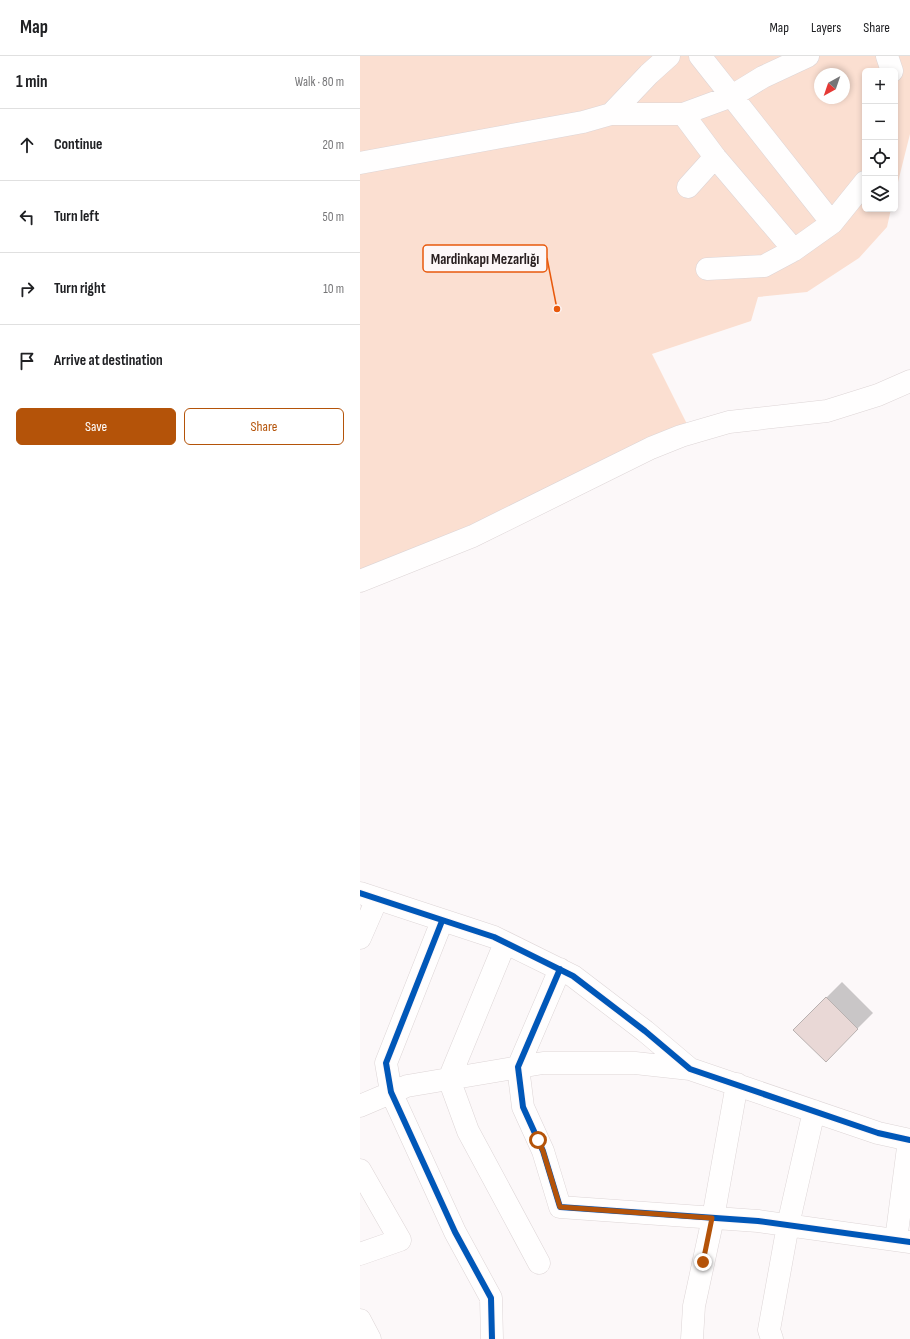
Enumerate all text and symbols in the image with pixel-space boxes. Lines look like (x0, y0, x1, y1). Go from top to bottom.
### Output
text: Map (20, 16, 48, 39)
text: Map (769, 19, 789, 36)
text: Layers (811, 19, 841, 36)
text: Share (863, 19, 890, 36)
north arrow (814, 68, 850, 104)
map controls (862, 68, 898, 212)
button: + (862, 68, 898, 104)
text: 1 min (16, 72, 48, 92)
text: Walk · 80 m (295, 74, 344, 90)
button: − (862, 104, 898, 140)
icon: ahead (16, 134, 38, 156)
text: Continue (54, 135, 103, 154)
text: 20 m (322, 137, 344, 153)
button: locate (862, 140, 898, 176)
button: layers (862, 176, 898, 212)
icon: left (16, 206, 38, 228)
text: Turn left (54, 207, 99, 226)
text: 50 m (323, 209, 344, 225)
callout: Mardinkapı Mezarlığı (423, 245, 547, 272)
text: Mardinkapı Mezarlığı (431, 250, 539, 269)
icon: right (16, 278, 38, 300)
text: Turn right (54, 279, 106, 298)
text: 10 m (323, 281, 344, 297)
icon: arrive (16, 350, 38, 372)
text: Arrive at destination (54, 351, 163, 370)
button: Save (16, 408, 176, 445)
button: Share (184, 408, 344, 445)
route start (529, 1131, 547, 1149)
route end (694, 1253, 712, 1271)

